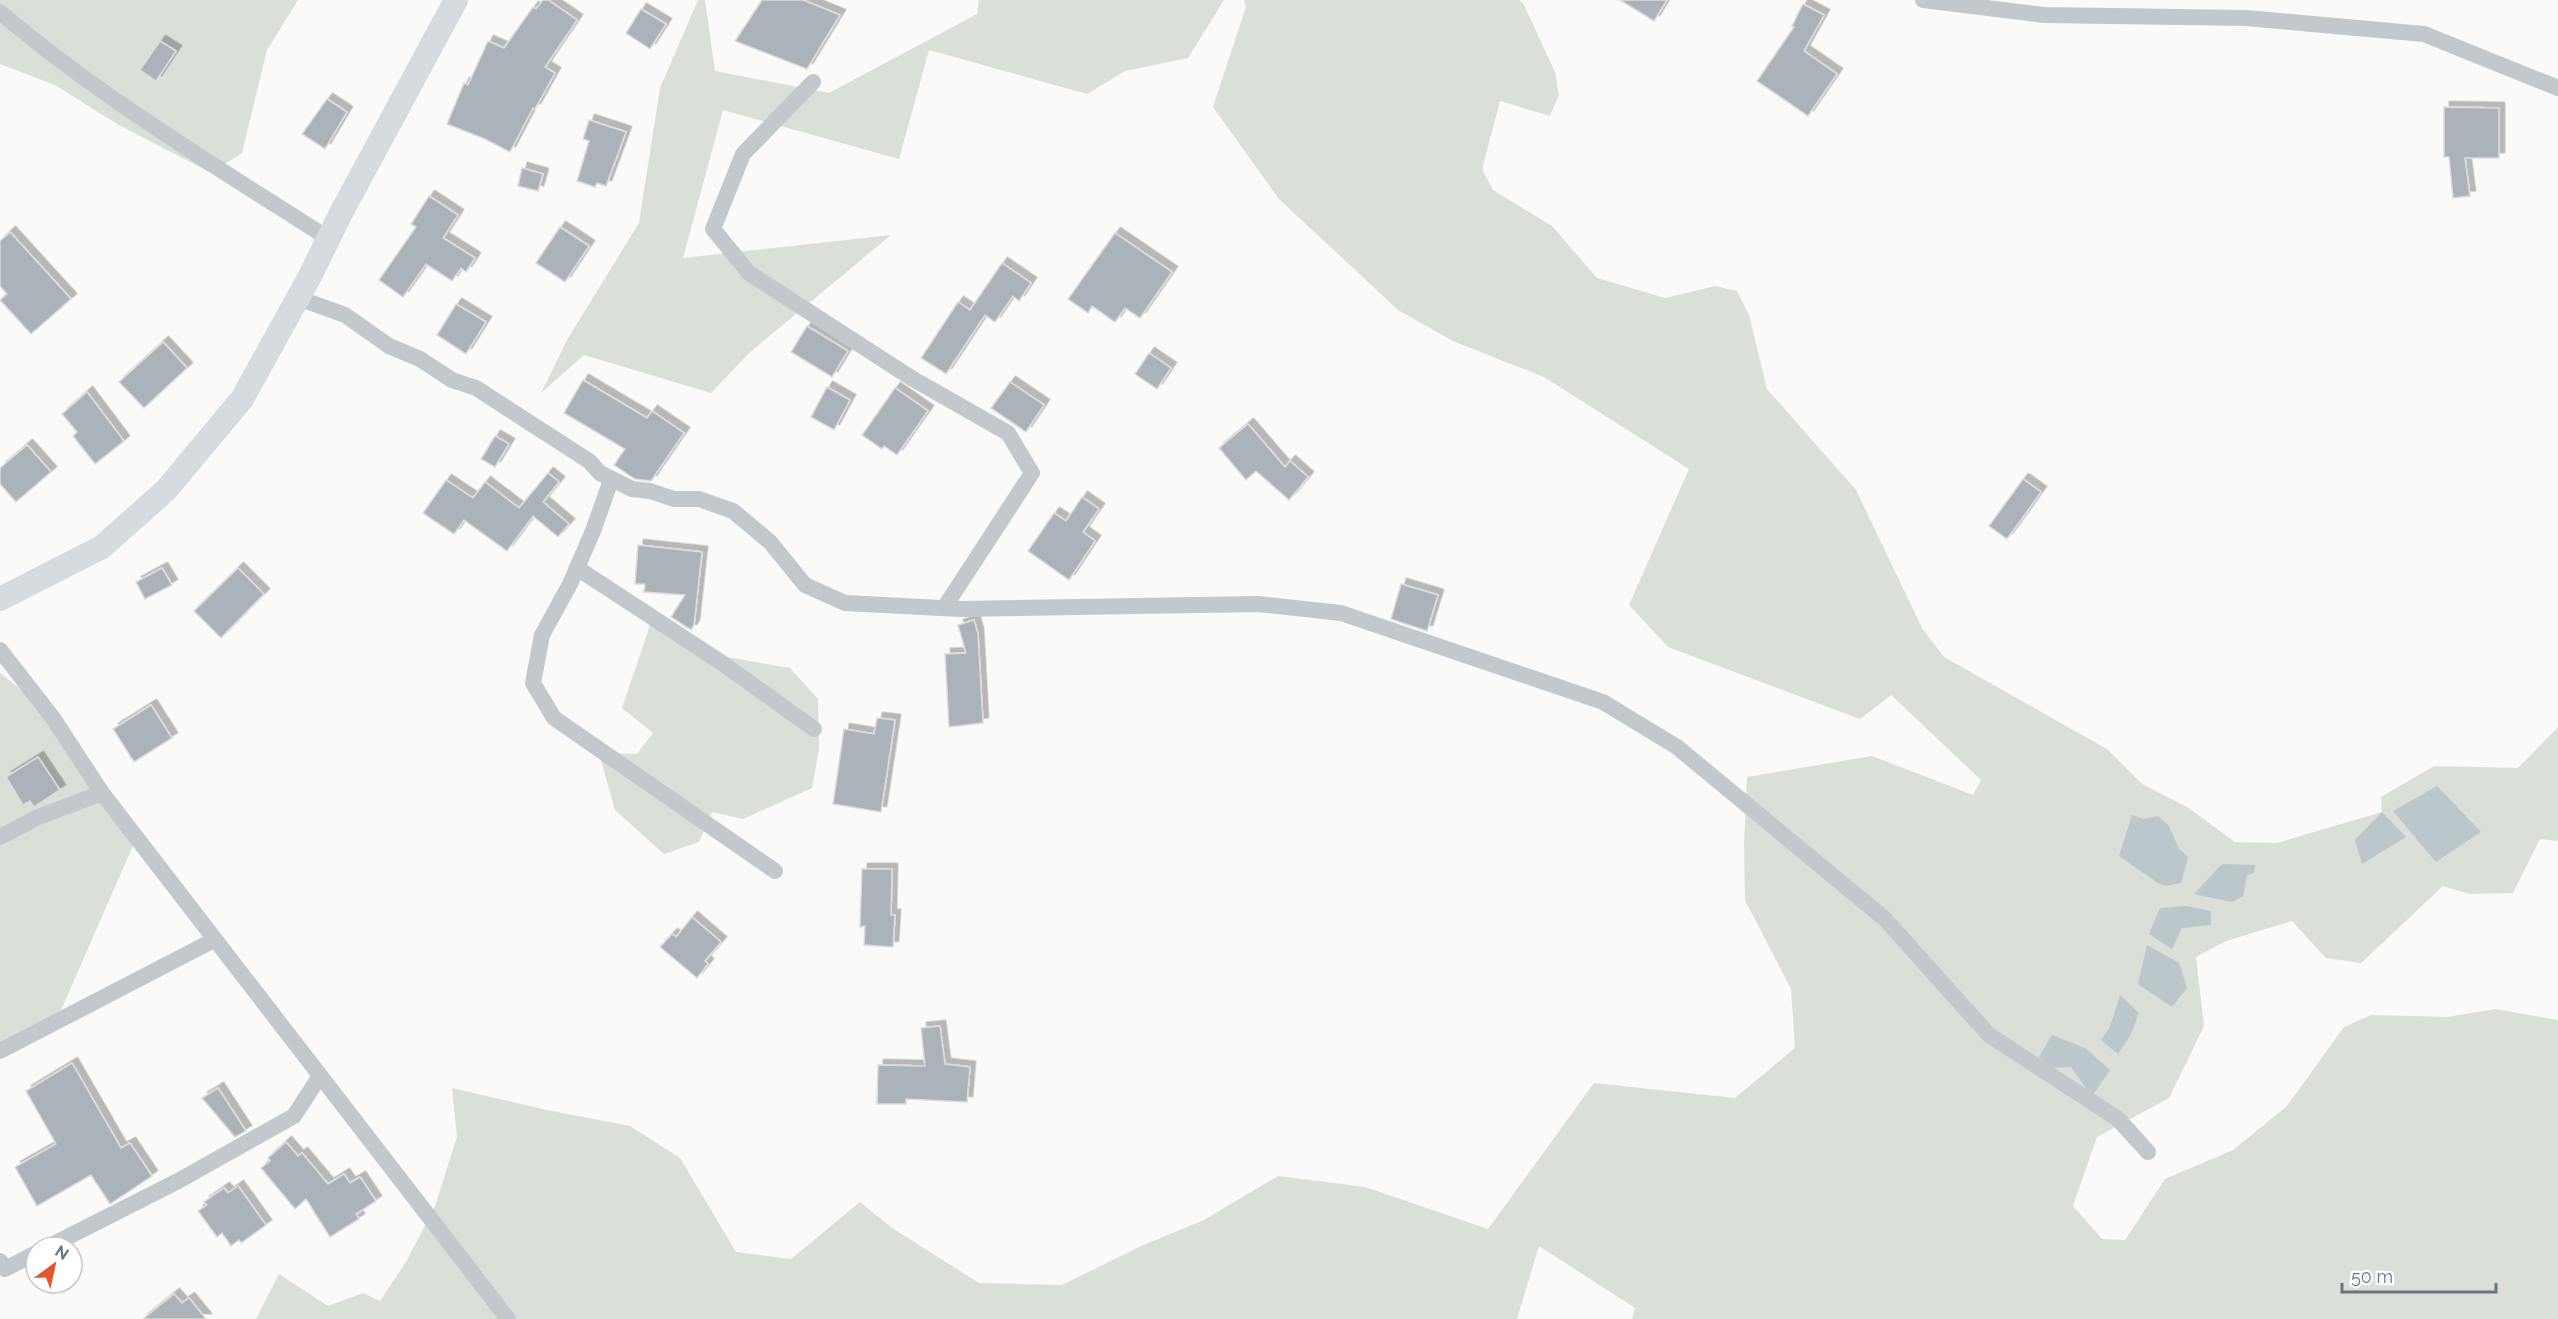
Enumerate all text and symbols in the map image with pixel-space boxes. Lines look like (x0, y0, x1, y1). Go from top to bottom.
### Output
north arrow (24, 1235, 84, 1295)
text: N (52, 1242, 72, 1264)
scale bar (2342, 1256, 2496, 1294)
text: 50 m (2351, 1266, 2393, 1287)

